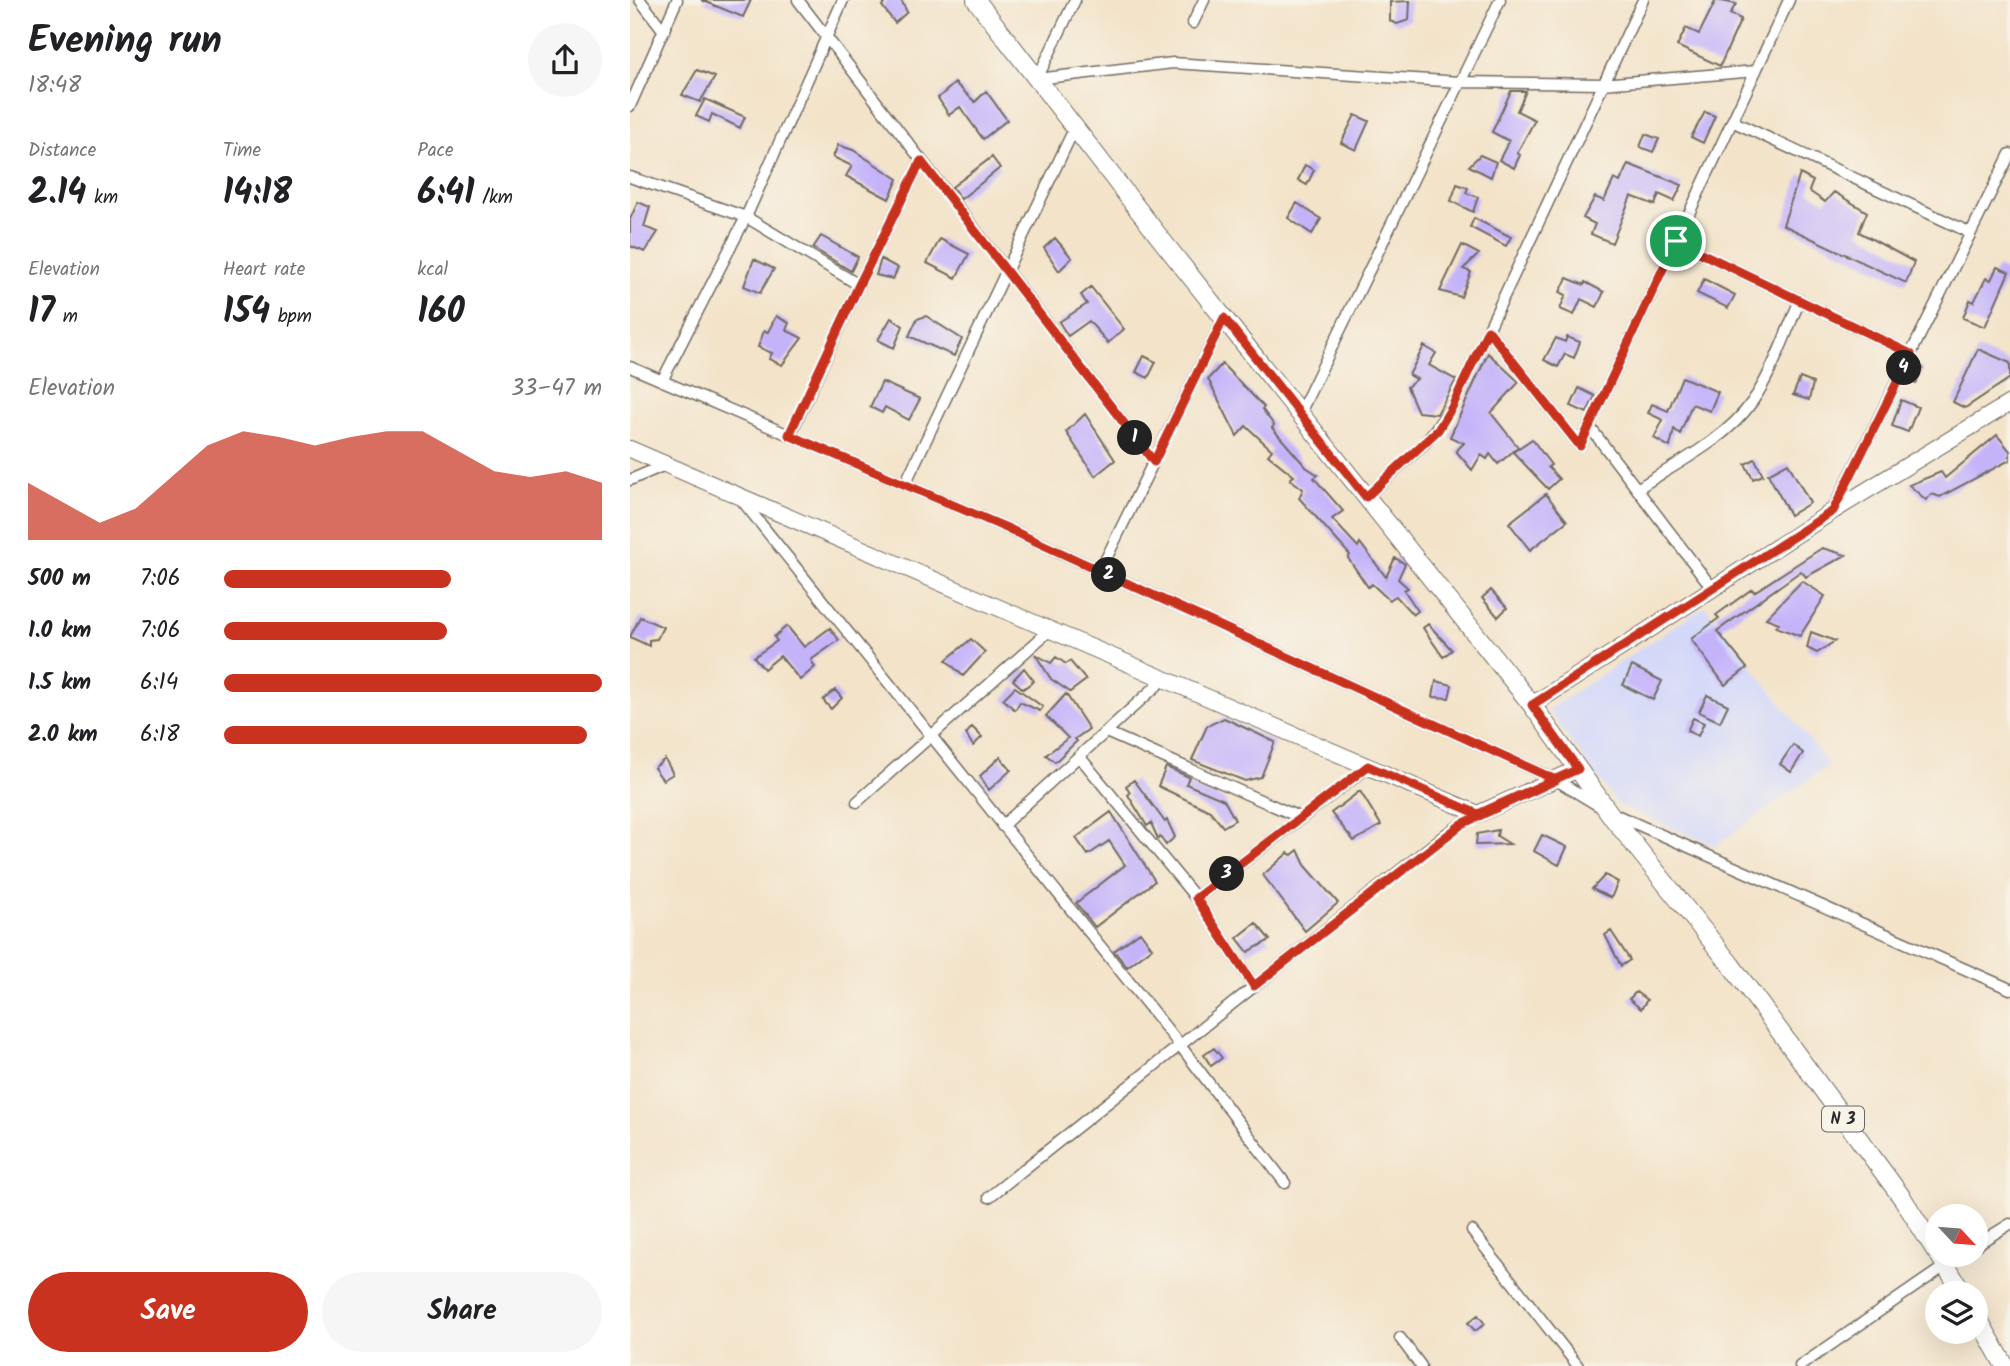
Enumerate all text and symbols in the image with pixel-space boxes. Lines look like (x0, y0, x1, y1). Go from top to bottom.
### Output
text: Evening run (28, 12, 222, 72)
button: share (528, 23, 602, 97)
text: 18:48 (28, 68, 81, 104)
text: Distance (28, 136, 96, 166)
text: Time (223, 136, 261, 166)
text: Pace (417, 136, 454, 166)
text: 2.14 (28, 166, 86, 222)
text: 14:18 (223, 166, 292, 222)
text: 6:41 (417, 166, 475, 222)
text: km (86, 183, 118, 213)
text: /km (475, 183, 513, 213)
pin (1646, 211, 1706, 271)
icon: arrive (1657, 222, 1695, 260)
text: Elevation (28, 255, 100, 285)
text: Heart rate (223, 255, 305, 285)
text: kcal (417, 255, 448, 285)
text: 17 (28, 285, 55, 341)
text: 154 (223, 285, 270, 341)
text: 160 (417, 285, 465, 341)
text: m (55, 302, 78, 332)
text: bpm (270, 302, 312, 332)
pin: 4 (1886, 350, 1922, 386)
text: 4 (1898, 352, 1909, 382)
text: Elevation (28, 371, 115, 407)
text: 33–47 m (511, 371, 602, 407)
pin: 1 (1118, 420, 1152, 456)
text: 1 (1132, 422, 1137, 452)
pin: 2 (1092, 558, 1126, 592)
text: 2 (1103, 559, 1114, 589)
text: 500 m (28, 561, 91, 597)
text: 7:06 (140, 561, 181, 597)
text: 1.0 km (28, 613, 91, 649)
text: 7:06 (140, 613, 181, 649)
text: 1.5 km (28, 665, 91, 701)
text: 6:14 (140, 665, 178, 701)
text: 2.0 km (28, 717, 98, 753)
text: 6:18 (140, 717, 180, 753)
pin: 3 (1210, 856, 1244, 892)
text: 3 (1221, 858, 1232, 888)
road number: N 3 (1822, 1106, 1864, 1132)
north arrow (1925, 1204, 1988, 1267)
map controls (1925, 1204, 1988, 1344)
button: Save (28, 1272, 308, 1352)
button: Share (322, 1272, 602, 1352)
button: layers (1925, 1281, 1988, 1344)

